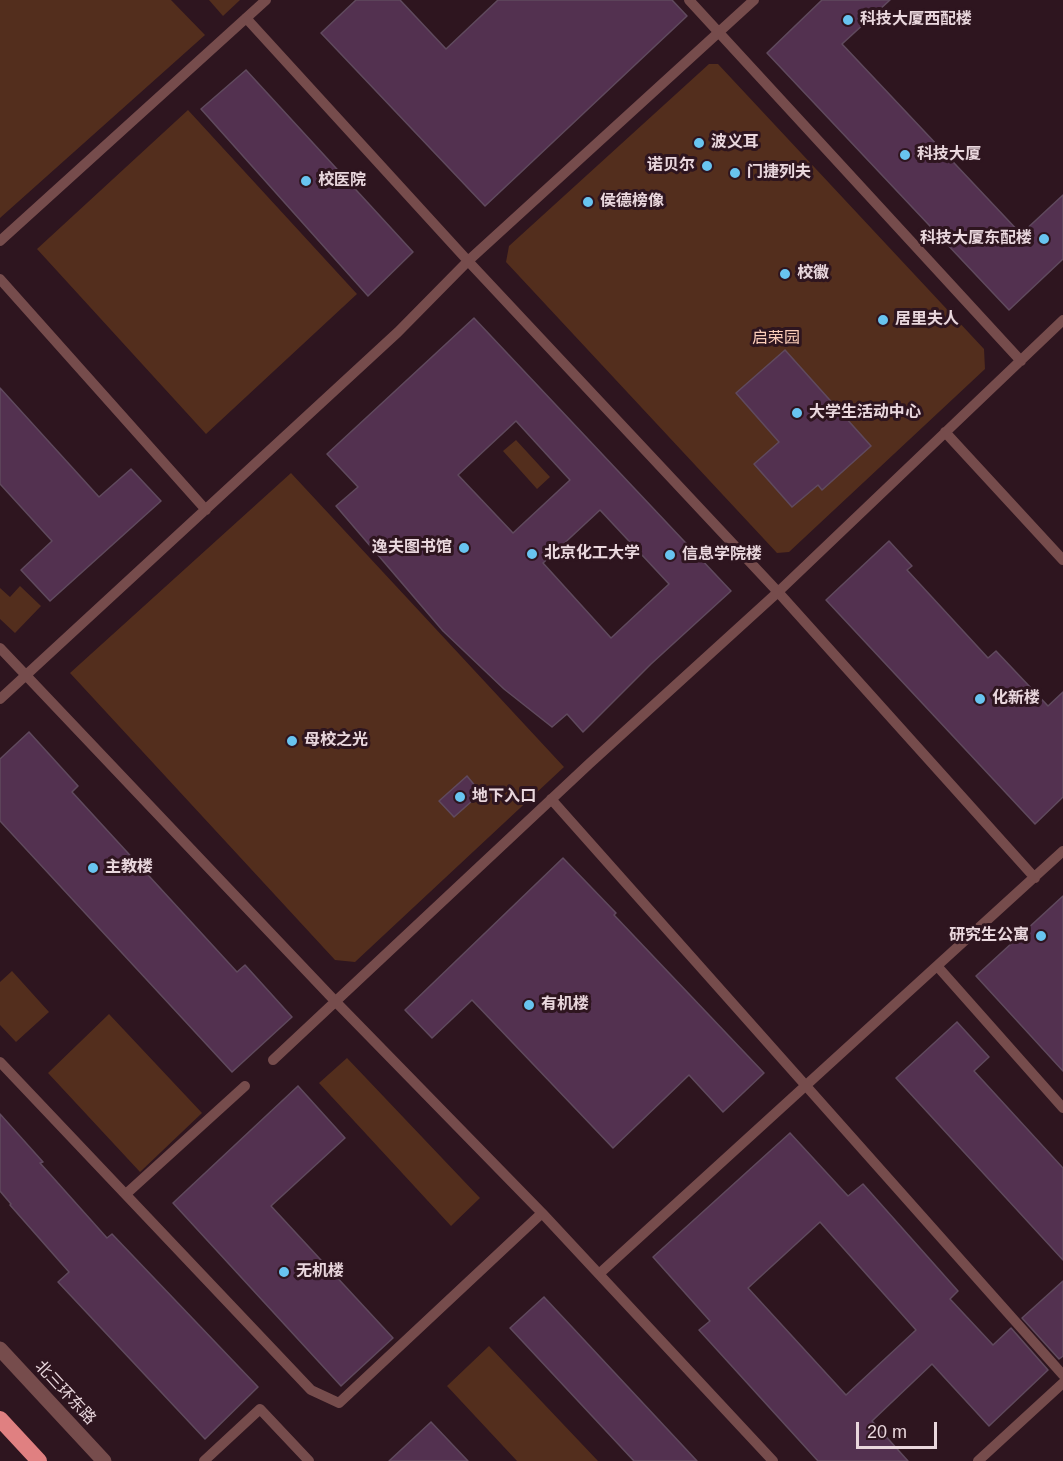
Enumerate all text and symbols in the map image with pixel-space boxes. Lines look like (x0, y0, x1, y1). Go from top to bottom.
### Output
place label: 科技大厦西配楼 (860, 10, 972, 30)
marker: 科技大厦西配楼 (841, 13, 855, 27)
place label: 波义耳 (711, 133, 759, 153)
marker: 波义耳 (692, 136, 706, 150)
place label: 科技大厦 (917, 145, 981, 165)
marker: 科技大厦 (898, 148, 912, 162)
place label: 诺贝尔 (647, 156, 695, 176)
marker: 诺贝尔 (700, 159, 714, 173)
place label: 门捷列夫 (747, 163, 811, 183)
marker: 门捷列夫 (728, 166, 742, 180)
place label: 校医院 (318, 171, 366, 191)
marker: 校医院 (299, 174, 313, 188)
place label: 侯德榜像 (600, 192, 664, 212)
marker: 侯德榜像 (581, 195, 595, 209)
place label: 科技大厦东配楼 (920, 229, 1032, 249)
marker: 科技大厦东配楼 (1037, 232, 1051, 246)
place label: 校徽 (797, 264, 829, 284)
marker: 校徽 (778, 267, 792, 281)
place label: 居里夫人 (895, 310, 959, 330)
marker: 居里夫人 (876, 313, 890, 327)
park label: 启荣园 (752, 329, 800, 349)
place label: 大学生活动中心 (809, 403, 921, 423)
marker: 大学生活动中心 (790, 406, 804, 420)
place label: 逸夫图书馆 (372, 538, 452, 558)
marker: 逸夫图书馆 (457, 541, 471, 555)
place label: 北京化工大学 (544, 544, 640, 564)
place label: 信息学院楼 (682, 545, 762, 565)
marker: 北京化工大学 (525, 547, 539, 561)
marker: 信息学院楼 (663, 548, 677, 562)
place label: 化新楼 (992, 689, 1040, 709)
marker: 化新楼 (973, 692, 987, 706)
place label: 母校之光 (304, 731, 368, 751)
marker: 母校之光 (285, 734, 299, 748)
place label: 地下入口 (472, 787, 536, 807)
marker: 地下入口 (453, 790, 467, 804)
place label: 主教楼 (105, 858, 153, 878)
marker: 主教楼 (86, 861, 100, 875)
place label: 研究生公寓 (949, 926, 1029, 946)
marker: 研究生公寓 (1034, 929, 1048, 943)
place label: 有机楼 (541, 995, 589, 1015)
marker: 有机楼 (522, 998, 536, 1012)
place label: 无机楼 (296, 1262, 344, 1282)
marker: 无机楼 (277, 1265, 291, 1279)
street label: 北三环东路 (31, 1357, 99, 1429)
scale bar (859, 1410, 940, 1448)
text: 20 m (867, 1422, 907, 1442)

